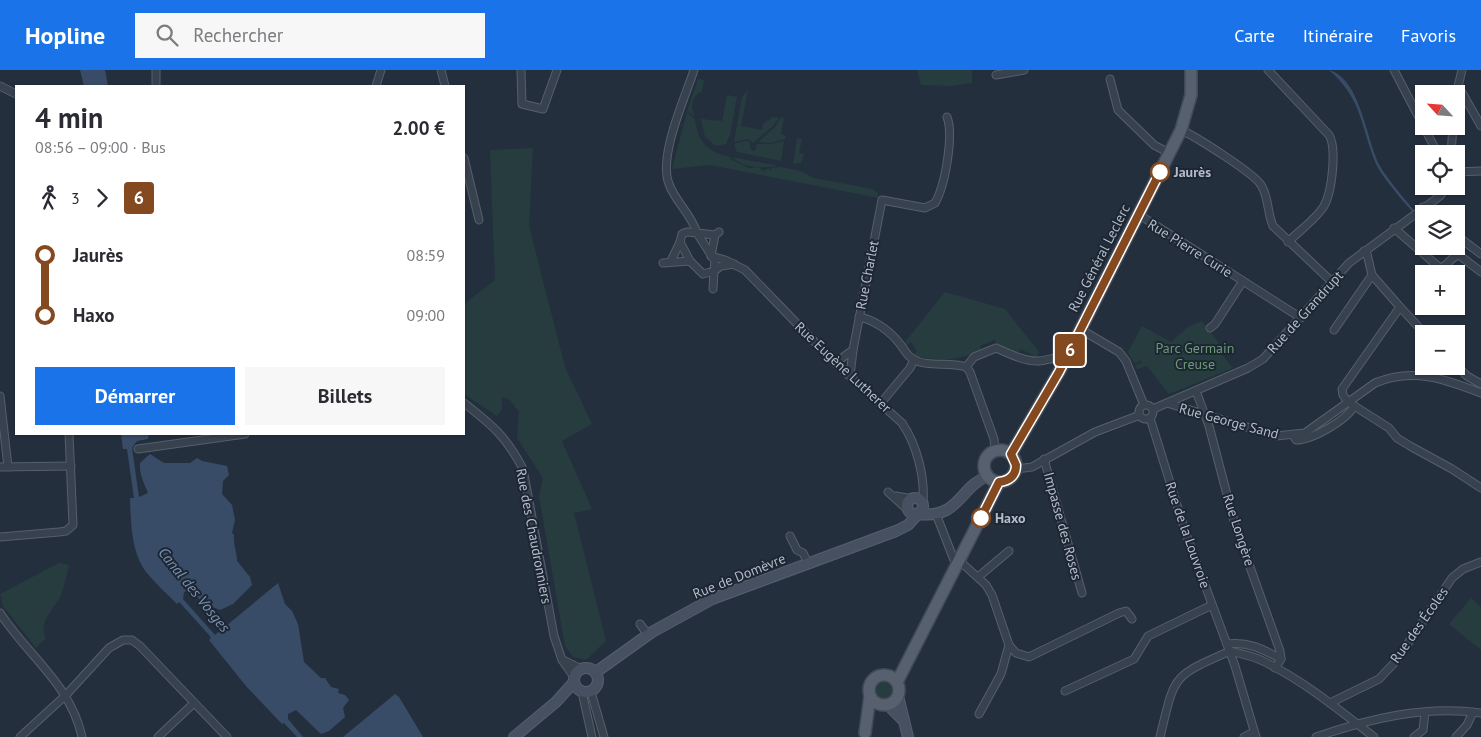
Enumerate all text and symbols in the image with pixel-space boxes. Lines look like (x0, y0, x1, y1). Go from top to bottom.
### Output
search box (135, 13, 485, 58)
text: Hopline (25, 20, 105, 51)
icon: search (153, 21, 181, 49)
text: Rechercher (193, 23, 283, 47)
text: Carte (1234, 24, 1275, 47)
text: Itinéraire (1303, 24, 1373, 47)
text: Favoris (1401, 24, 1456, 47)
north arrow (1415, 85, 1465, 135)
map controls (1415, 85, 1465, 375)
text: 4 min (35, 99, 103, 136)
text: 2.00 € (392, 116, 445, 140)
text: 08:56 – 09:00 · Bus (35, 137, 166, 157)
button: locate (1415, 145, 1465, 195)
marker: Jaurès (1150, 162, 1170, 182)
place label: Jaurès (1173, 163, 1211, 181)
icon: walk (35, 184, 63, 212)
icon: forward (88, 184, 116, 212)
text: 6 (134, 186, 144, 209)
text: 3 (71, 188, 80, 208)
street label: Rue Général Leclerc (1064, 201, 1134, 315)
button: layers (1415, 205, 1465, 255)
street label: Rue Pierre Curie (1144, 215, 1236, 281)
street label: Rue Charlet (851, 239, 883, 311)
text: Jaurès (73, 243, 123, 267)
text: 08:59 (407, 245, 445, 265)
button: + (1415, 265, 1465, 315)
street label: Rue de Grandrupt (1263, 267, 1347, 357)
text: Haxo (73, 303, 115, 327)
text: 09:00 (407, 305, 445, 325)
street label: Rue Eugène Lutherer (791, 318, 895, 417)
button: − (1415, 325, 1465, 375)
line badge: 6 (1054, 334, 1086, 366)
text: 6 (1065, 338, 1075, 361)
park label: Parc Germain Creuse (1156, 339, 1234, 373)
button: Démarrer (35, 367, 235, 425)
button: Billets (245, 367, 445, 425)
street label: Rue George Sand (1177, 399, 1281, 443)
street label: Rue des Chaudronniers (512, 467, 556, 605)
street label: Impasse des Roses (1040, 470, 1086, 582)
street label: Rue de la Louvroie (1161, 480, 1215, 590)
street label: Rue Longère (1219, 492, 1259, 568)
marker: Haxo (971, 508, 991, 528)
place label: Haxo (995, 509, 1026, 527)
water label: Canal des Vosges (154, 543, 234, 636)
street label: Rue de Domèvre (690, 549, 788, 603)
street label: Rue des Écoles (1386, 583, 1452, 667)

